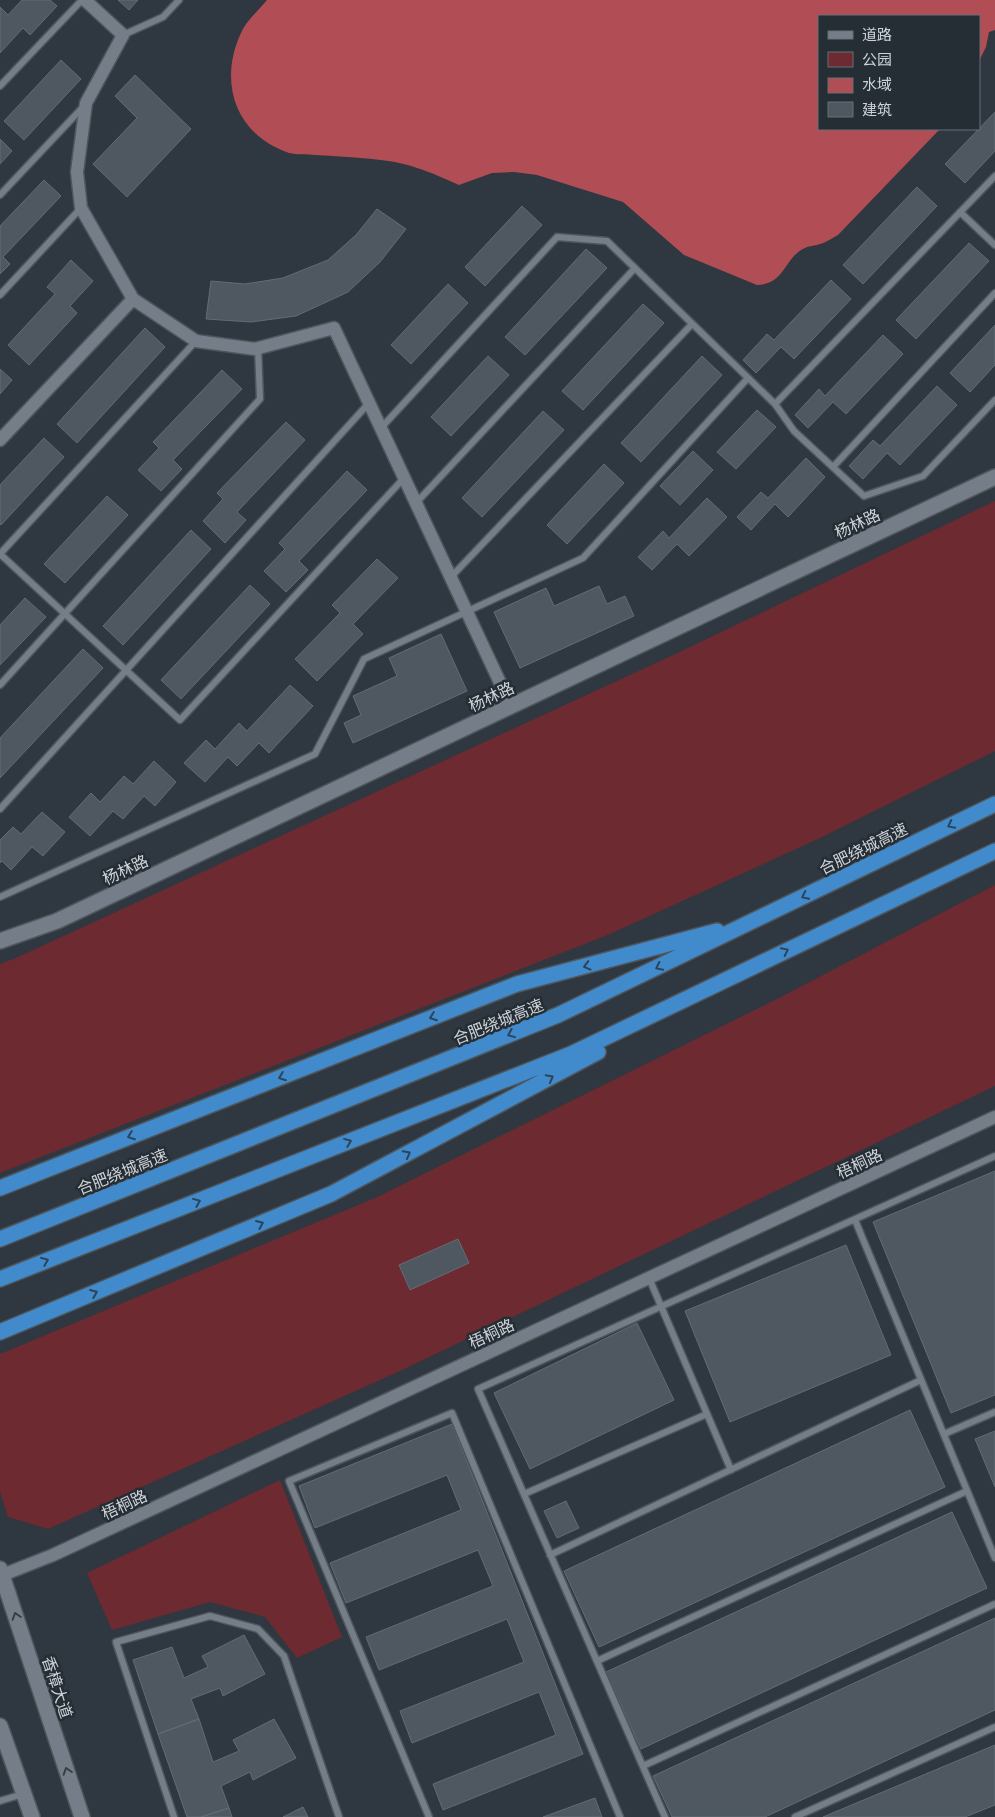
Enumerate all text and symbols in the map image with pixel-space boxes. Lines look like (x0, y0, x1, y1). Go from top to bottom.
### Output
legend (818, 15, 980, 130)
text: 道路 (862, 25, 892, 43)
text: 公园 (862, 50, 892, 68)
text: 水域 (862, 75, 892, 93)
text: 建筑 (862, 100, 892, 118)
street label: 杨林路 (831, 504, 883, 542)
street label: 杨林路 (465, 677, 517, 715)
street label: 合肥绕城高速 (816, 818, 910, 878)
one-way arrow (947, 819, 956, 829)
street label: 杨林路 (99, 850, 151, 888)
one-way arrow (801, 890, 810, 900)
one-way arrow (780, 947, 789, 958)
one-way arrow (583, 960, 591, 970)
one-way arrow (655, 960, 664, 970)
street label: 合肥绕城高速 (450, 994, 546, 1048)
one-way arrow (429, 1011, 438, 1021)
one-way arrow (507, 1028, 516, 1038)
one-way arrow (278, 1071, 287, 1081)
one-way arrow (545, 1074, 554, 1084)
one-way arrow (127, 1130, 136, 1140)
one-way arrow (343, 1138, 352, 1148)
street label: 合肥绕城高速 (74, 1144, 170, 1198)
street label: 梧桐路 (833, 1144, 885, 1182)
one-way arrow (401, 1151, 410, 1161)
one-way arrow (192, 1198, 200, 1208)
one-way arrow (255, 1219, 264, 1230)
one-way arrow (40, 1257, 49, 1268)
one-way arrow (89, 1288, 97, 1298)
street label: 梧桐路 (465, 1314, 517, 1352)
street label: 梧桐路 (98, 1485, 150, 1523)
one-way arrow (12, 1613, 22, 1621)
street label: 香樟大道 (39, 1654, 77, 1720)
one-way arrow (63, 1767, 73, 1775)

